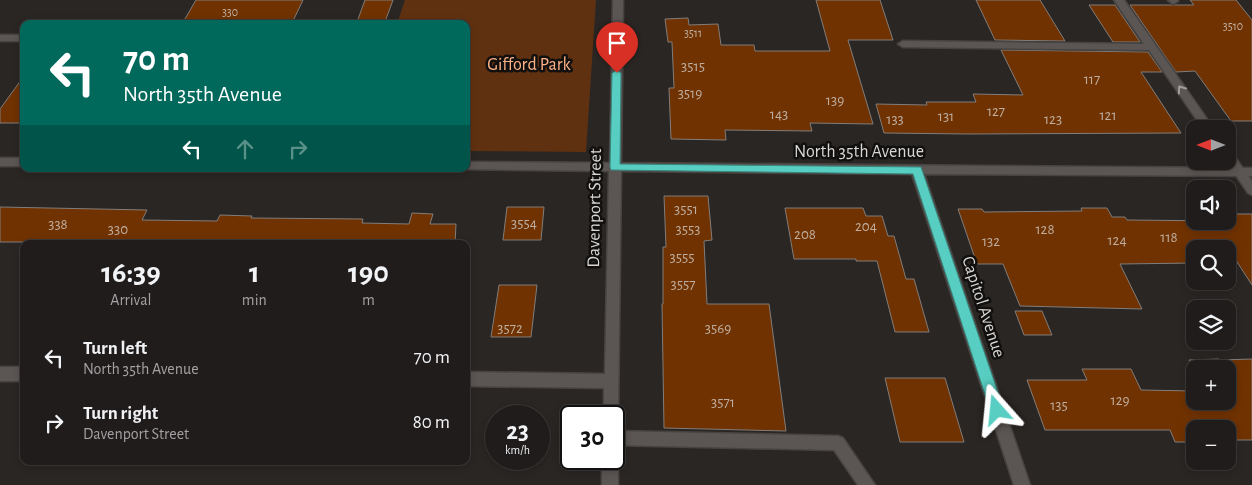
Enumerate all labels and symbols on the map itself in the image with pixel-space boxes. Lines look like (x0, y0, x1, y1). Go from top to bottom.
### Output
house number: 330 (222, 6, 238, 18)
house number: 3510 (1223, 20, 1243, 32)
pin (596, 22, 638, 73)
house number: 3511 (684, 27, 702, 39)
park label: Gifford Park (487, 56, 572, 74)
house number: 3515 (681, 59, 705, 74)
house number: 117 (1084, 72, 1100, 87)
one-way arrow (1178, 85, 1187, 95)
house number: 3519 (678, 86, 702, 101)
house number: 139 (826, 93, 844, 108)
house number: 127 (987, 104, 1005, 119)
house number: 143 (770, 107, 788, 122)
house number: 121 (1099, 108, 1117, 123)
house number: 131 (938, 109, 954, 124)
house number: 133 (886, 112, 904, 127)
house number: 123 (1044, 112, 1062, 127)
north arrow (1186, 120, 1236, 170)
street label: North 35th Avenue (794, 143, 924, 161)
street label: Davenport Street (585, 148, 605, 268)
house number: 3551 (674, 202, 698, 217)
house number: 3554 (511, 216, 537, 231)
house number: 338 (48, 217, 68, 232)
house number: 204 (855, 219, 877, 234)
house number: 330 (108, 222, 128, 237)
house number: 3553 (676, 222, 700, 237)
house number: 128 (1035, 222, 1055, 237)
house number: 208 (794, 227, 816, 242)
house number: 118 (1160, 230, 1178, 245)
house number: 124 (1107, 233, 1127, 248)
house number: 132 (982, 234, 1000, 249)
house number: 3555 (670, 250, 695, 265)
street label: Capitol Avenue (958, 254, 1008, 360)
house number: 3557 (671, 277, 695, 292)
house number: 3572 (497, 321, 523, 336)
house number: 3569 (705, 321, 731, 336)
position arrow (970, 383, 1022, 435)
house number: 129 (1110, 393, 1130, 408)
house number: 3571 (711, 395, 735, 410)
house number: 135 (1050, 398, 1068, 413)
speed limit sign: 30 (560, 405, 625, 470)

